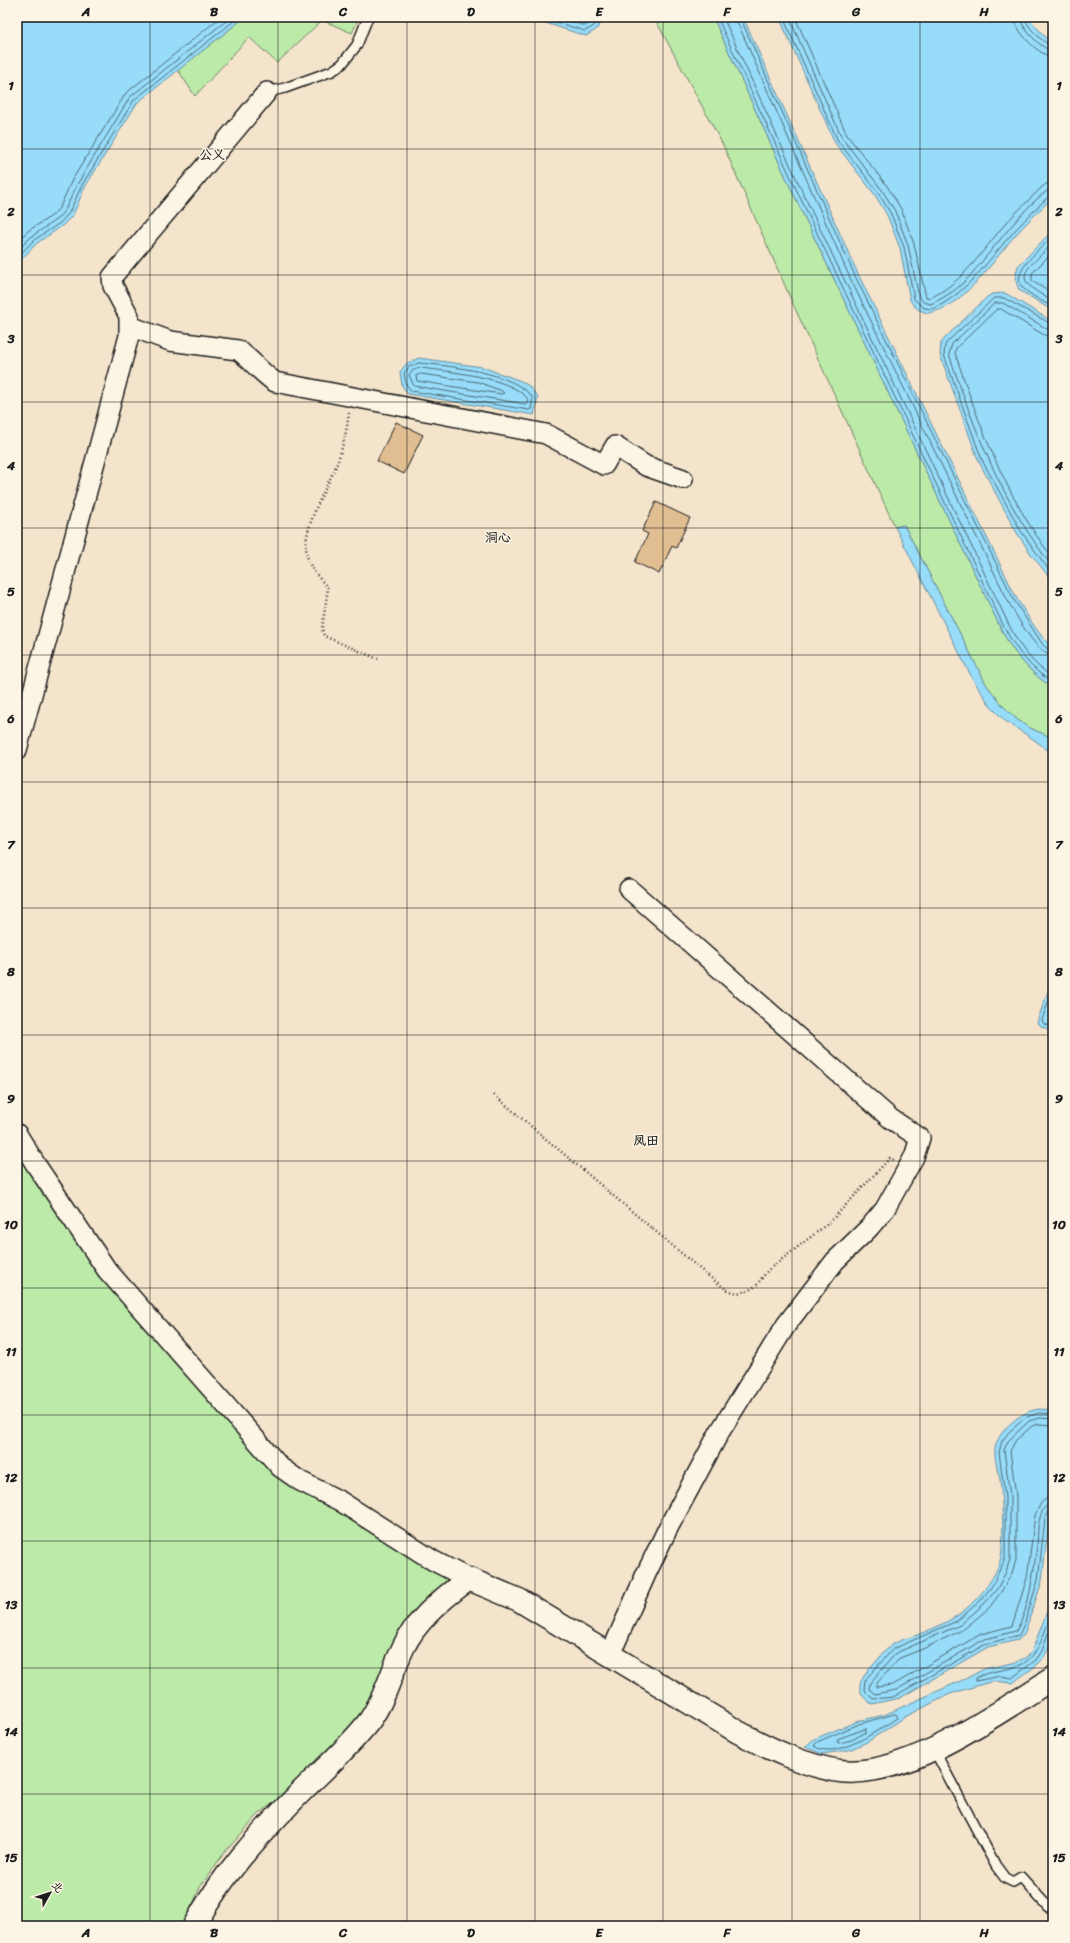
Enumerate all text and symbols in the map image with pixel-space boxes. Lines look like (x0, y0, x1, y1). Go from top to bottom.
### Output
text: A (81, 0, 90, 23)
text: B (210, 0, 219, 23)
text: C (338, 0, 348, 23)
text: D (467, 0, 475, 23)
text: E (595, 0, 604, 23)
text: F (722, 0, 731, 23)
text: G (851, 0, 861, 23)
text: H (978, 0, 989, 23)
text: 1 (8, 74, 14, 97)
text: 1 (1056, 74, 1062, 97)
district label: 公义 (199, 143, 225, 166)
text: 2 (6, 200, 15, 223)
text: 2 (1054, 200, 1063, 223)
text: 3 (6, 327, 15, 350)
text: 3 (1054, 327, 1063, 350)
text: 4 (6, 454, 16, 477)
text: 4 (1054, 454, 1064, 477)
district label: 洞心 (485, 526, 511, 549)
text: 5 (7, 580, 15, 603)
text: 5 (1055, 580, 1063, 603)
text: 6 (6, 707, 15, 730)
text: 6 (1054, 707, 1063, 730)
text: 7 (7, 833, 16, 856)
text: 7 (1055, 833, 1064, 856)
text: 8 (6, 960, 15, 983)
text: 8 (1054, 960, 1063, 983)
text: 9 (7, 1087, 15, 1110)
text: 9 (1055, 1087, 1063, 1110)
district label: 凤田 (633, 1129, 659, 1152)
text: 10 (4, 1213, 18, 1236)
text: 10 (1052, 1213, 1066, 1236)
text: 11 (5, 1340, 17, 1363)
text: 11 (1053, 1340, 1065, 1363)
text: 12 (4, 1466, 18, 1489)
text: 12 (1052, 1466, 1066, 1489)
text: 13 (5, 1593, 18, 1616)
text: 13 (1053, 1593, 1066, 1616)
text: 14 (4, 1720, 19, 1743)
text: 14 (1052, 1720, 1067, 1743)
text: 15 (4, 1846, 18, 1869)
text: 15 (1052, 1846, 1066, 1869)
north arrow (30, 1873, 70, 1913)
text: 北 (47, 1877, 68, 1897)
text: A (81, 1921, 90, 1943)
text: B (210, 1921, 219, 1943)
text: C (338, 1921, 348, 1943)
text: D (467, 1921, 475, 1943)
text: E (595, 1921, 604, 1943)
text: F (722, 1921, 731, 1943)
text: G (851, 1921, 861, 1943)
text: H (978, 1921, 989, 1943)

